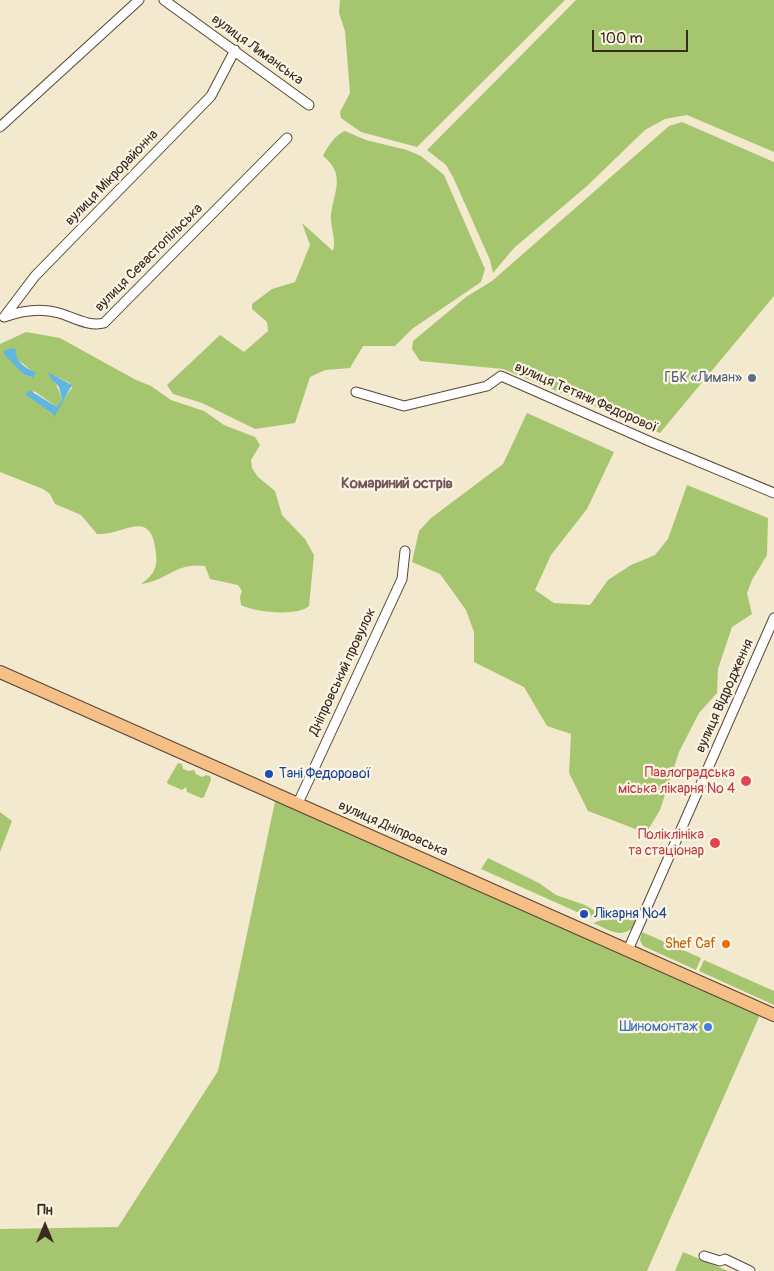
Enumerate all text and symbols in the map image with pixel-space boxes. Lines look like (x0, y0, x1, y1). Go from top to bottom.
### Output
street label: вулиця Лиманська (208, 11, 306, 89)
scale bar (594, 20, 690, 52)
text: 100 m (600, 29, 643, 48)
street label: вулиця Мікрорайонна (62, 127, 162, 229)
street label: вулиця Севастопільська (91, 200, 207, 316)
street label: вулиця Тетяни Федорової (512, 359, 660, 437)
place label: ГБК «Лиман» (664, 370, 742, 386)
marker: ГБК «Лиман» (746, 372, 758, 384)
district label: Комариний острів (341, 475, 453, 493)
street label: Дніпровський провулок (306, 605, 380, 739)
street label: вулиця Відродження (692, 637, 758, 755)
place label: Павлоградська міська лікарня № 4 (618, 765, 735, 798)
place label: Тані Федорової (279, 766, 371, 782)
marker: Тані Федорової (263, 768, 275, 780)
marker: Павлоградська міська лікарня № 4 (739, 774, 753, 788)
street label: вулиця Дніпровська (336, 797, 450, 861)
place label: Поліклініка та стаціонар (628, 827, 704, 860)
marker: Поліклініка та стаціонар (708, 836, 722, 850)
place label: Лікарня №4 (594, 906, 667, 922)
marker: Лікарня №4 (578, 908, 590, 920)
place label: Shef Caf (665, 936, 716, 952)
marker: Shef Caf (720, 938, 732, 950)
place label: Шиномонтаж (620, 1019, 698, 1035)
marker: Шиномонтаж (702, 1021, 714, 1033)
north arrow (20, 1201, 70, 1251)
text: Пн (37, 1202, 53, 1219)

